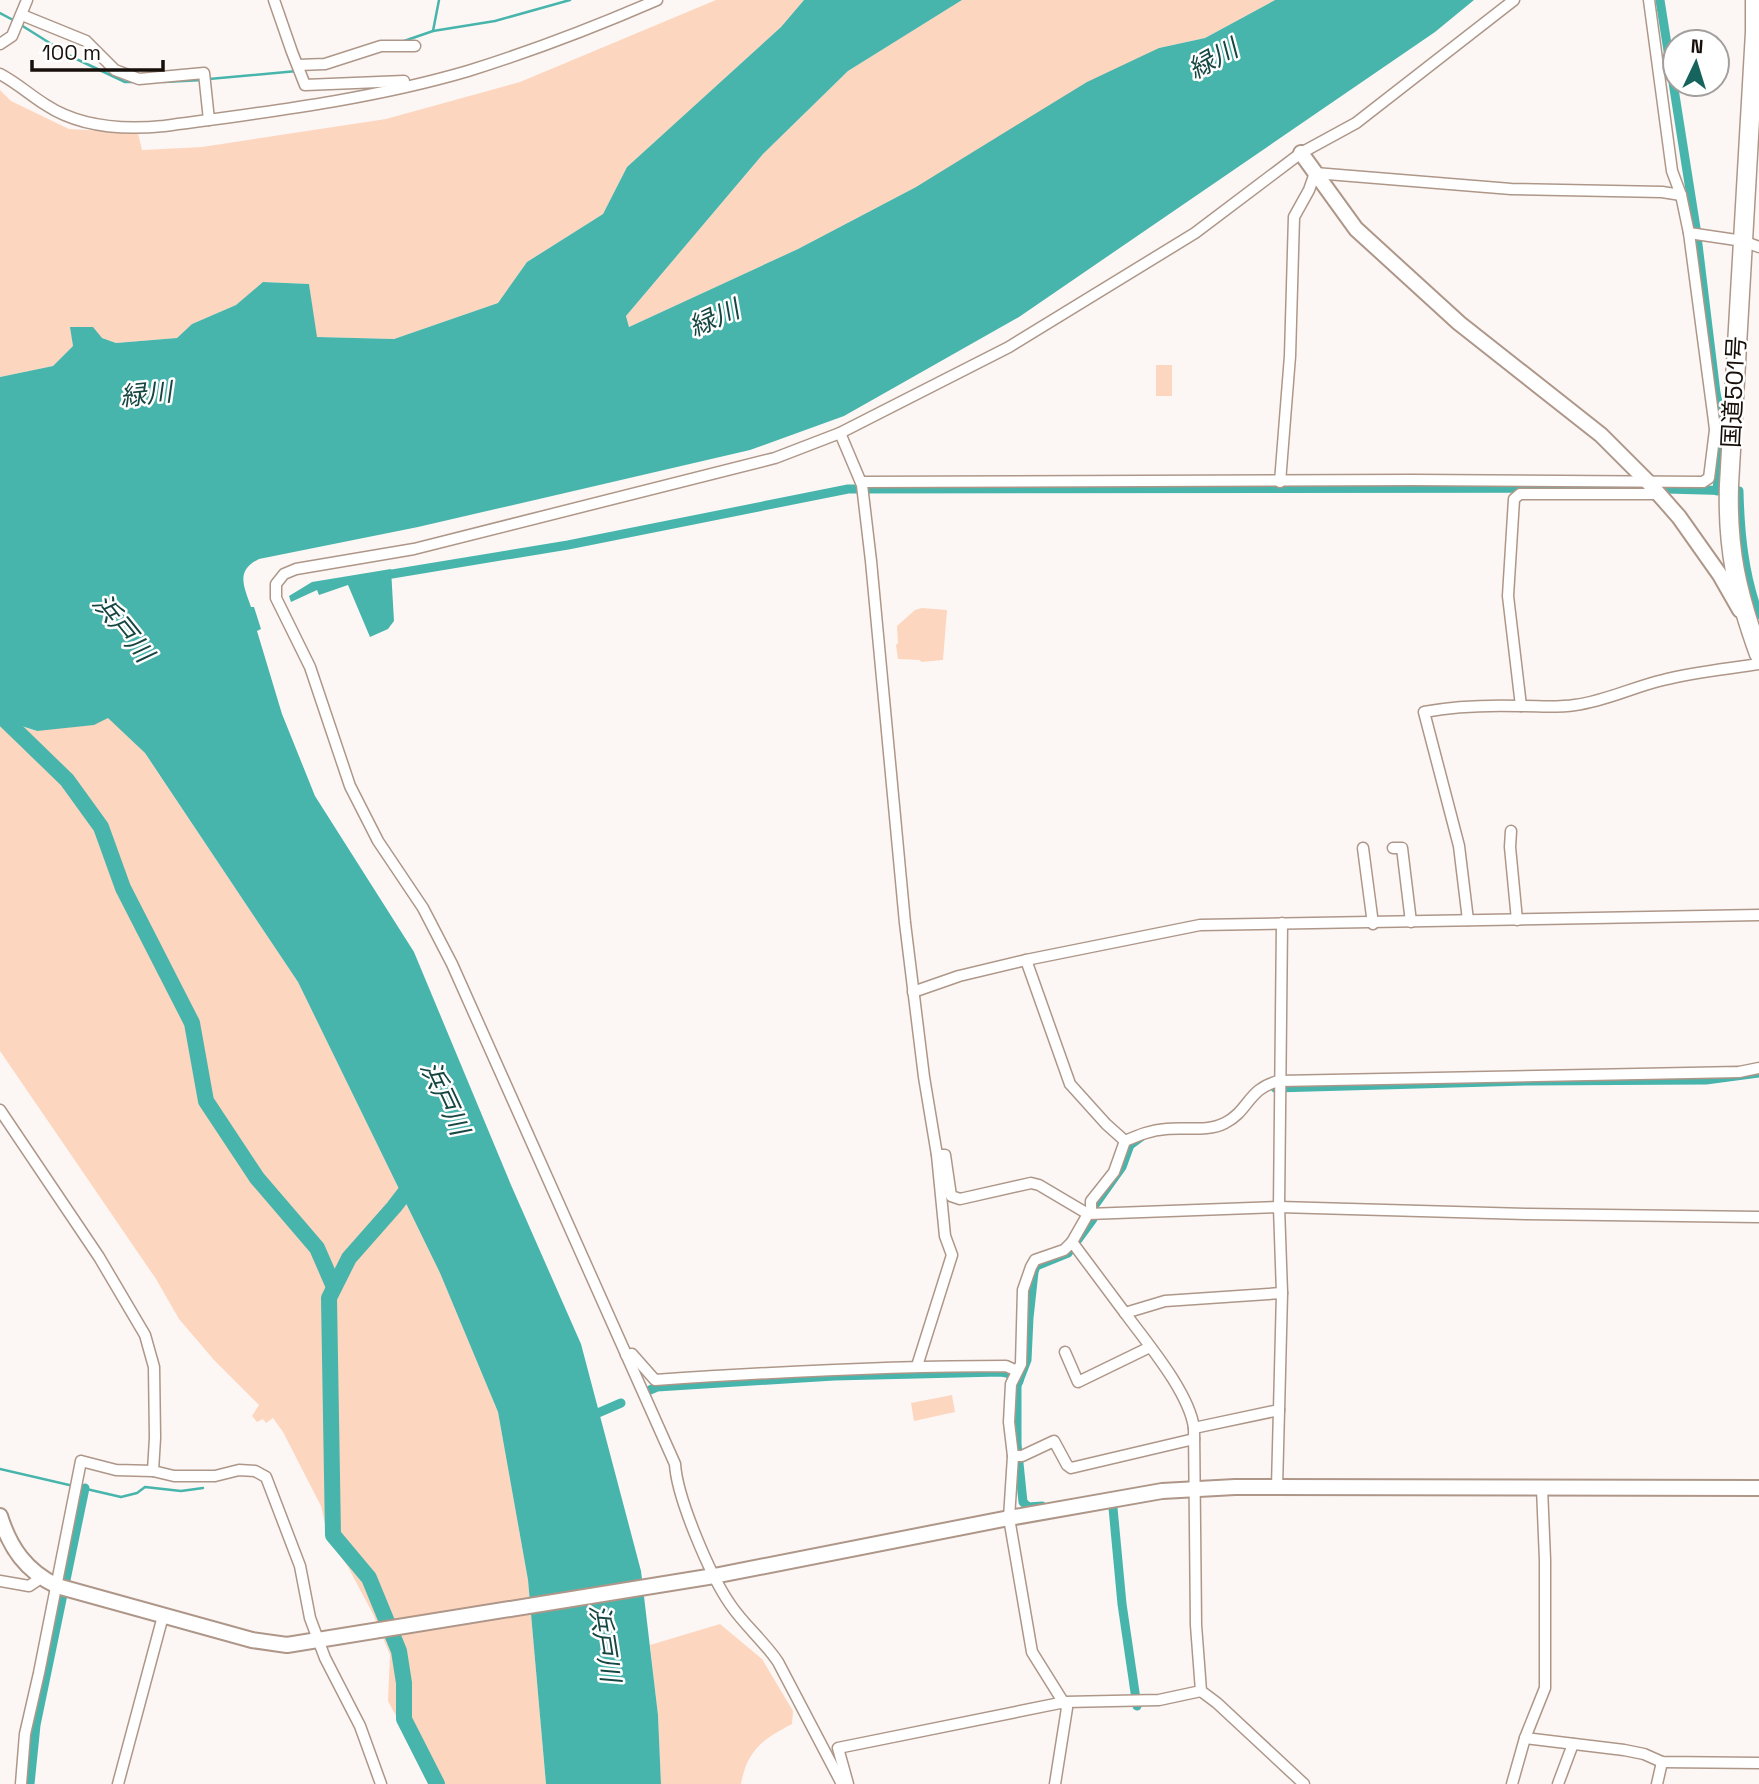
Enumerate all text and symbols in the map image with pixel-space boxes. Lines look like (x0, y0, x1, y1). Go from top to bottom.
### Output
scale bar (32, 28, 163, 72)
north arrow (1661, 28, 1731, 98)
water label: 緑川 (1182, 30, 1247, 86)
text: N (1690, 34, 1704, 59)
text: 100 m (42, 39, 101, 66)
water label: 緑川 (683, 291, 747, 344)
street label: 国道501号 (1715, 335, 1752, 449)
water label: 緑川 (118, 374, 177, 414)
water label: 浜戸川 (85, 587, 163, 671)
water label: 浜戸川 (413, 1055, 478, 1143)
water label: 浜戸川 (582, 1602, 628, 1687)

